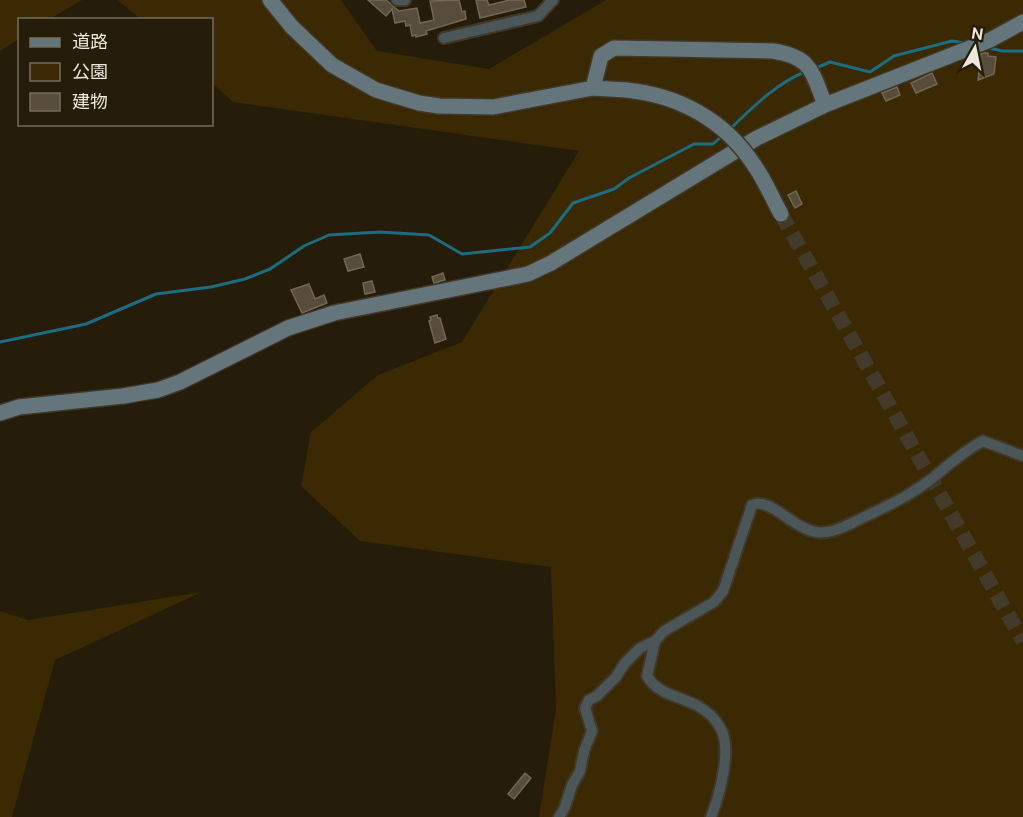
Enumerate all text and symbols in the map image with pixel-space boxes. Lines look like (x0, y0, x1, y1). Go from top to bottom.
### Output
legend (18, 18, 213, 126)
north arrow (945, 18, 1005, 78)
text: N (970, 22, 985, 45)
text: 道路 (72, 30, 108, 54)
text: 公園 (72, 60, 108, 84)
text: 建物 (72, 90, 108, 114)

